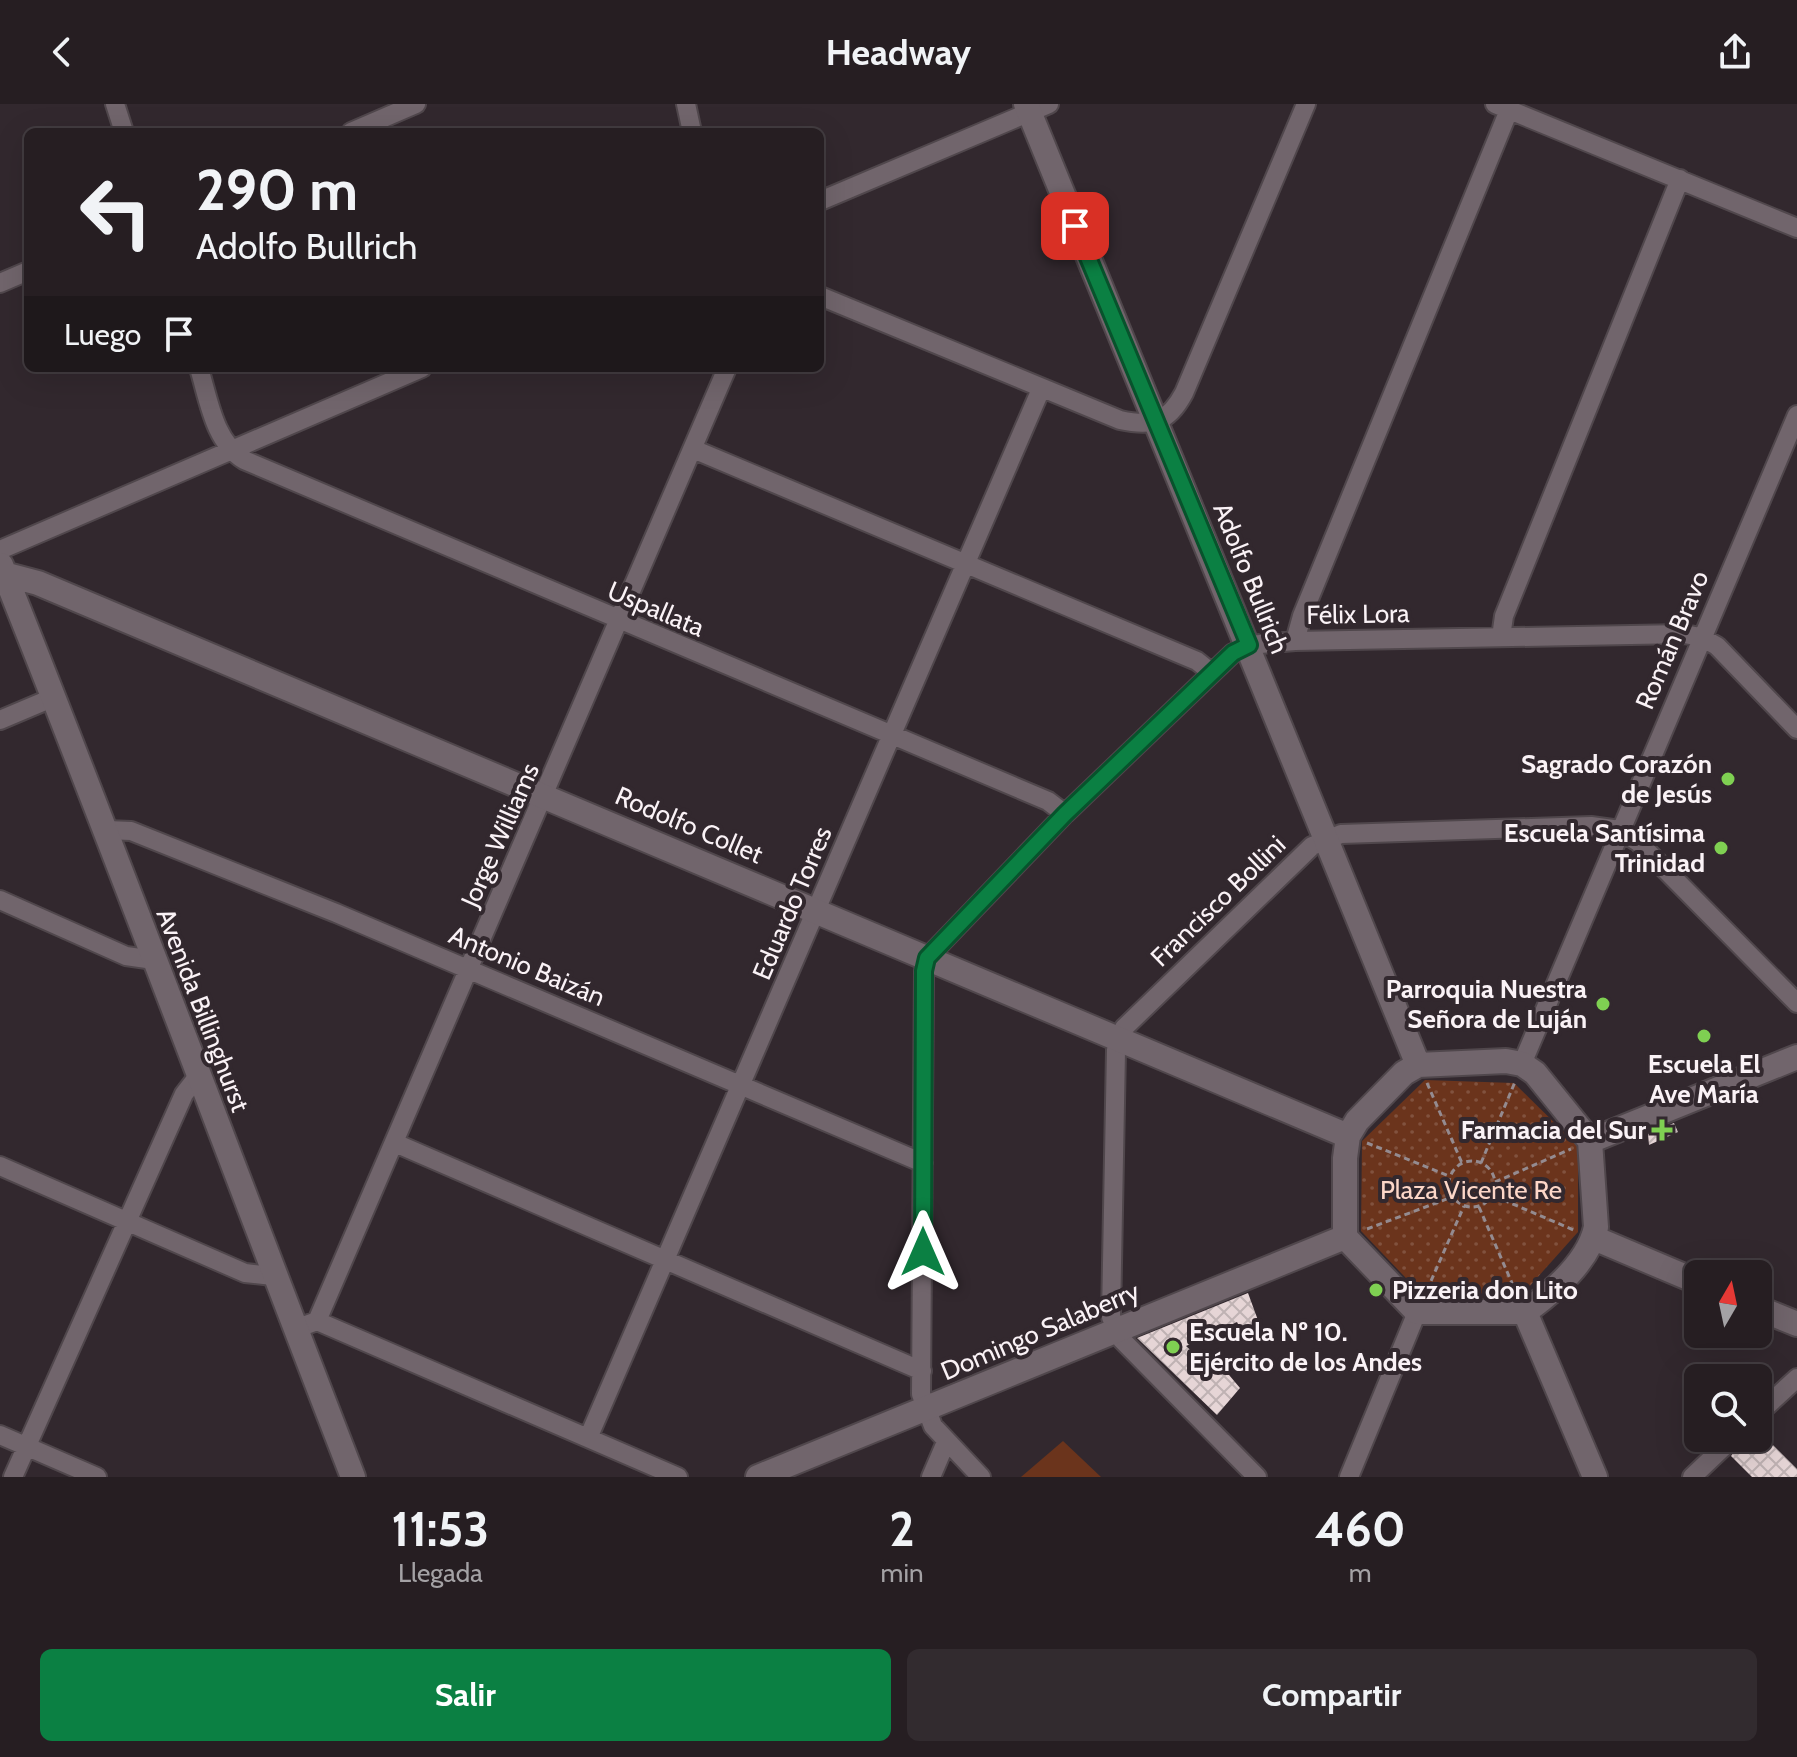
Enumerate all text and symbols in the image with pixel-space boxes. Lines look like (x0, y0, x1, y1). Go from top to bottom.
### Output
icon: back (40, 30, 84, 74)
text: Headway (826, 30, 971, 74)
icon: share (1713, 30, 1757, 74)
text: 290 m (196, 156, 358, 224)
icon: left (64, 160, 168, 264)
pin (1041, 192, 1109, 260)
icon: arrive (1053, 204, 1097, 248)
text: Adolfo Bullrich (196, 224, 418, 268)
icon: arrive (157, 312, 201, 356)
text: Luego (64, 316, 141, 353)
street label: Adolfo Bullrich (1206, 498, 1296, 658)
street label: Román Bravo (1628, 566, 1716, 714)
street label: Uspallata (603, 574, 710, 644)
street label: Félix Lora (1306, 597, 1410, 631)
place label: Sagrado Corazón de Jesús (1521, 748, 1712, 810)
street label: Jorge Williams (454, 758, 546, 913)
marker: Sagrado Corazón de Jesús (1719, 770, 1737, 788)
street label: Rodolfo Collet (610, 780, 768, 870)
place label: Escuela Santísima Trinidad (1504, 817, 1705, 879)
street label: Eduardo Torres (745, 821, 839, 984)
street label: Francisco Bollini (1144, 829, 1292, 973)
marker: Escuela Santísima Trinidad (1712, 839, 1730, 857)
street label: Avenida Billinghurst (149, 904, 257, 1116)
street label: Antonio Baizán (444, 919, 610, 1013)
place label: Parroquia Nuestra Señora de Luján (1386, 973, 1587, 1035)
marker: Parroquia Nuestra Señora de Luján (1594, 995, 1612, 1013)
marker: Escuela El Ave María (1695, 1027, 1713, 1045)
place label: Escuela El Ave María (1648, 1048, 1760, 1110)
place label: Farmacia del Sur (1461, 1114, 1646, 1146)
marker: Farmacia del Sur (1653, 1121, 1671, 1139)
park label: Plaza Vicente Re (1380, 1174, 1562, 1206)
position arrow (881, 1210, 965, 1294)
north arrow (1684, 1260, 1772, 1348)
map controls (1684, 1260, 1772, 1452)
place label: Pizzeria don Lito (1392, 1274, 1578, 1306)
street label: Domingo Salaberry (936, 1275, 1144, 1387)
marker: Pizzeria don Lito (1367, 1281, 1385, 1299)
place label: Escuela Nº 10. Ejército de los Andes (1189, 1316, 1422, 1378)
marker: Escuela Nº 10. Ejército de los Andes (1164, 1338, 1182, 1356)
button: search (1684, 1364, 1772, 1452)
text: 11:53 (391, 1500, 489, 1558)
text: 2 (889, 1500, 915, 1558)
text: 460 (1315, 1500, 1406, 1558)
text: Llegada (398, 1557, 483, 1589)
text: min (881, 1557, 923, 1589)
text: m (1349, 1557, 1372, 1589)
button: Salir (40, 1649, 891, 1741)
button: Compartir (907, 1649, 1757, 1741)

